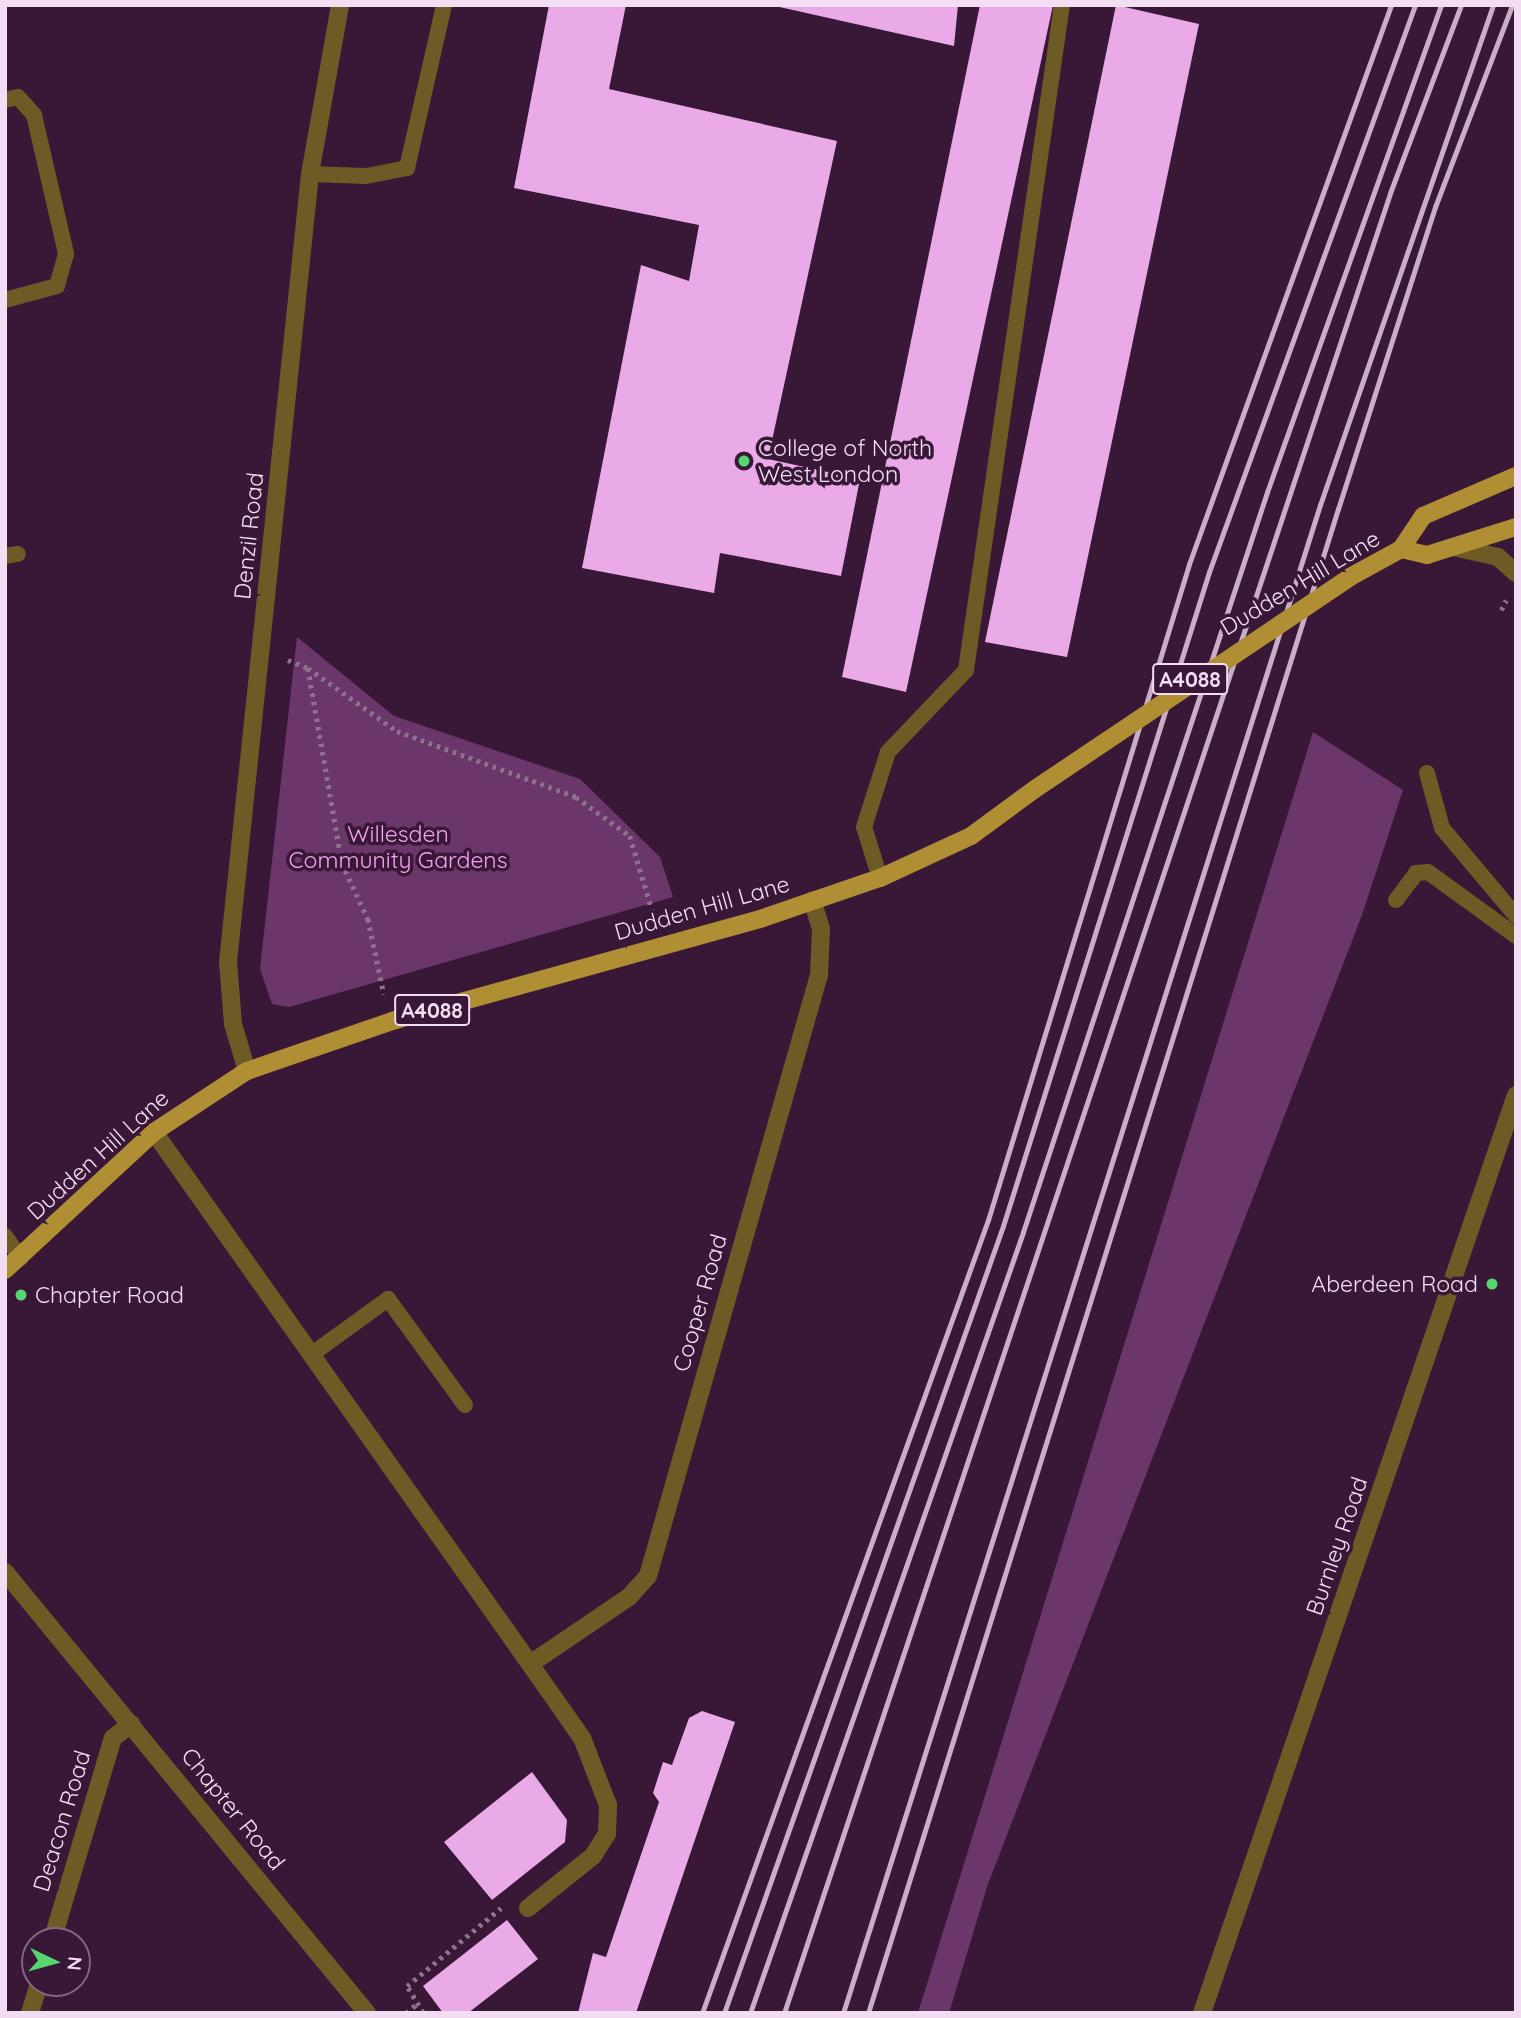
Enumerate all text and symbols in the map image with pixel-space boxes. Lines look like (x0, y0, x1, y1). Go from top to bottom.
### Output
place label: College of North West London (758, 434, 932, 488)
marker: College of North West London (736, 453, 752, 469)
street label: Denzil Road (229, 471, 269, 601)
street label: Dudden Hill Lane (1215, 525, 1385, 641)
road number: A4088 (1152, 662, 1228, 696)
park label: Willesden Community Gardens (289, 820, 507, 874)
street label: Dudden Hill Lane (611, 870, 793, 946)
road number: A4088 (394, 992, 471, 1028)
street label: Dudden Hill Lane (22, 1084, 174, 1226)
street label: Cooper Road (667, 1231, 733, 1375)
place label: Aberdeen Road (1311, 1270, 1478, 1298)
marker: Aberdeen Road (1484, 1276, 1500, 1292)
place label: Chapter Road (35, 1281, 184, 1309)
marker: Chapter Road (13, 1287, 29, 1303)
street label: Burnley Road (1300, 1473, 1374, 1619)
street label: Chapter Road (175, 1742, 291, 1876)
street label: Deacon Road (27, 1747, 97, 1895)
north arrow (21, 1927, 91, 1997)
text: N (62, 1956, 87, 1972)

